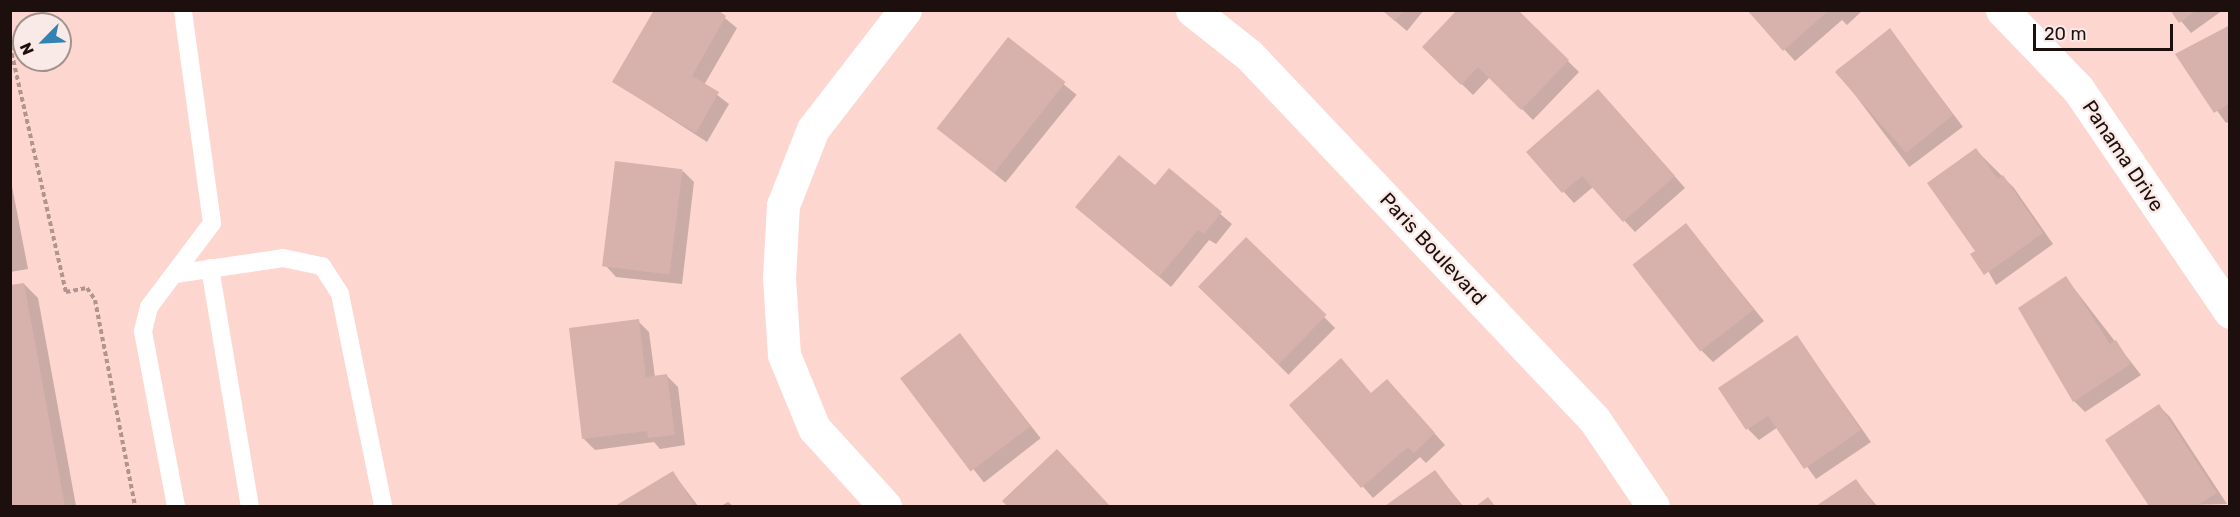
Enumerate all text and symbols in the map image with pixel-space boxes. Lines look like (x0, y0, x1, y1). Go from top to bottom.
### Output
north arrow (12, 12, 72, 72)
scale bar (2036, 12, 2176, 50)
text: 20 m (2044, 23, 2086, 45)
text: N (16, 40, 38, 58)
street label: Panama Drive (2077, 96, 2169, 216)
street label: Paris Boulevard (1375, 188, 1491, 310)

